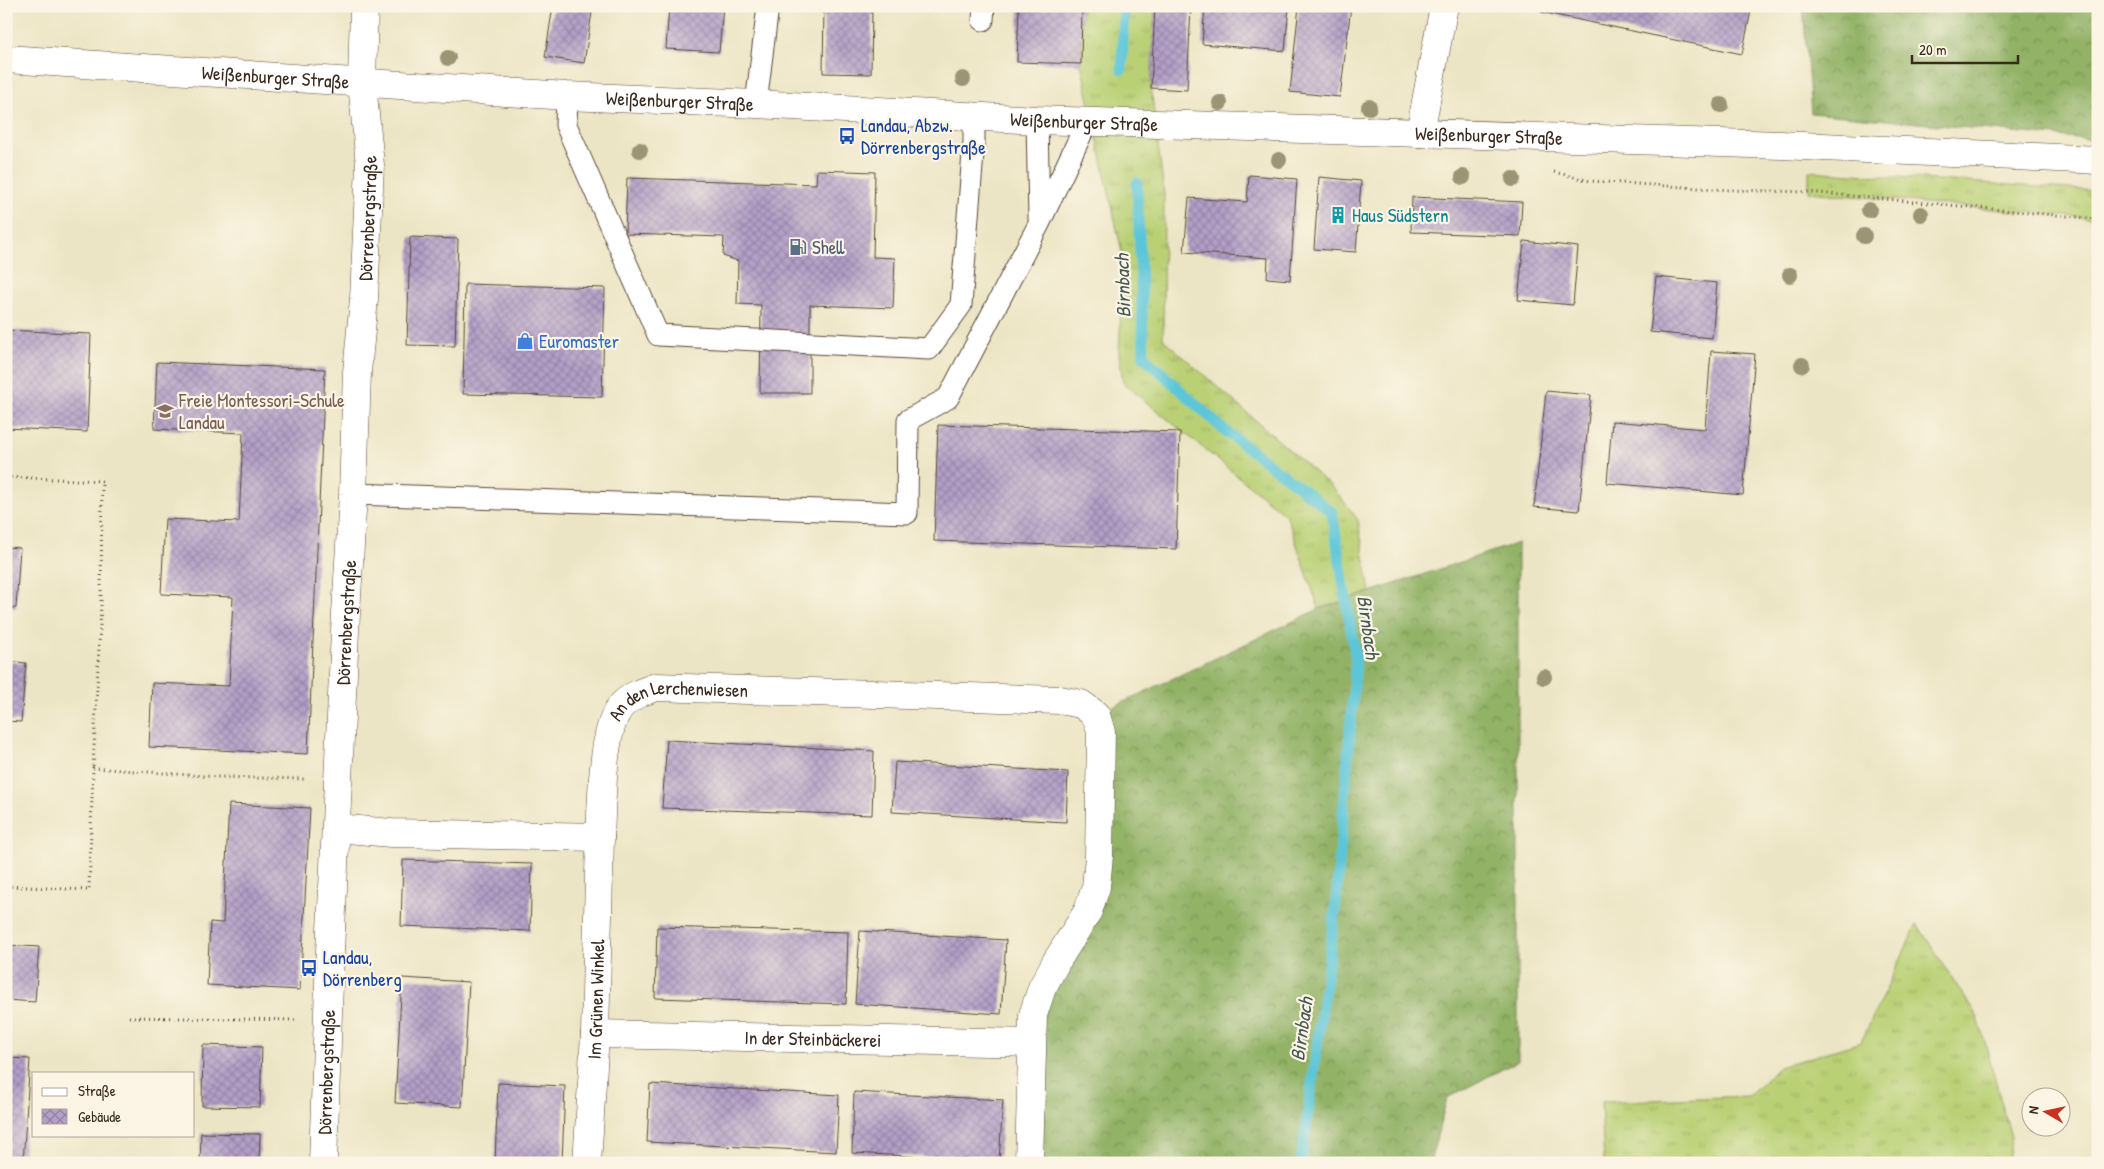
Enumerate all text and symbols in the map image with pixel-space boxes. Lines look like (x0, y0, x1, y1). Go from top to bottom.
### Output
scale bar (1912, 32, 2018, 64)
text: 20 m (1919, 39, 1946, 60)
street label: Weißenburger Straße (201, 59, 351, 95)
street label: Weißenburger Straße (605, 85, 755, 117)
street label: Weißenburger Straße (1009, 105, 1159, 137)
place label: Landau, Abzw. Dörrenbergstraße (861, 112, 986, 160)
street label: Weißenburger Straße (1415, 120, 1564, 151)
bus stop icon: Landau, Abzw. Dörrenbergstraße (837, 126, 857, 146)
street label: Dörrenbergstraße (352, 154, 383, 281)
place label: Haus Südstern (1352, 202, 1449, 228)
building icon: Haus Südstern (1328, 205, 1348, 225)
place label: Shell (812, 234, 845, 260)
fuel station icon: Shell (788, 237, 808, 257)
water label: Birnbach (1107, 252, 1137, 318)
place label: Euromaster (539, 328, 620, 354)
shop icon: Euromaster (515, 331, 535, 351)
place label: Freie Montessori-Schule Landau (178, 387, 345, 435)
school or university icon: Freie Montessori-Schule Landau (155, 401, 175, 421)
street label: Dörrenbergstraße (329, 559, 362, 686)
water label: Birnbach (1351, 594, 1387, 662)
street label: An den Lerchenwiesen (602, 674, 749, 725)
street label: Im Grünen Winkel (580, 938, 610, 1060)
place label: Landau, Dörrenberg (323, 944, 402, 992)
bus stop icon: Landau, Dörrenberg (299, 958, 319, 978)
water label: Birnbach (1283, 994, 1319, 1062)
street label: Dörrenbergstraße (311, 1009, 341, 1135)
street label: In der Steinbäckerei (744, 1024, 882, 1053)
legend (32, 1072, 195, 1136)
text: Straße (78, 1080, 116, 1101)
north arrow (2022, 1086, 2072, 1136)
text: N (2023, 1104, 2043, 1115)
text: Gebäude (78, 1106, 121, 1127)

